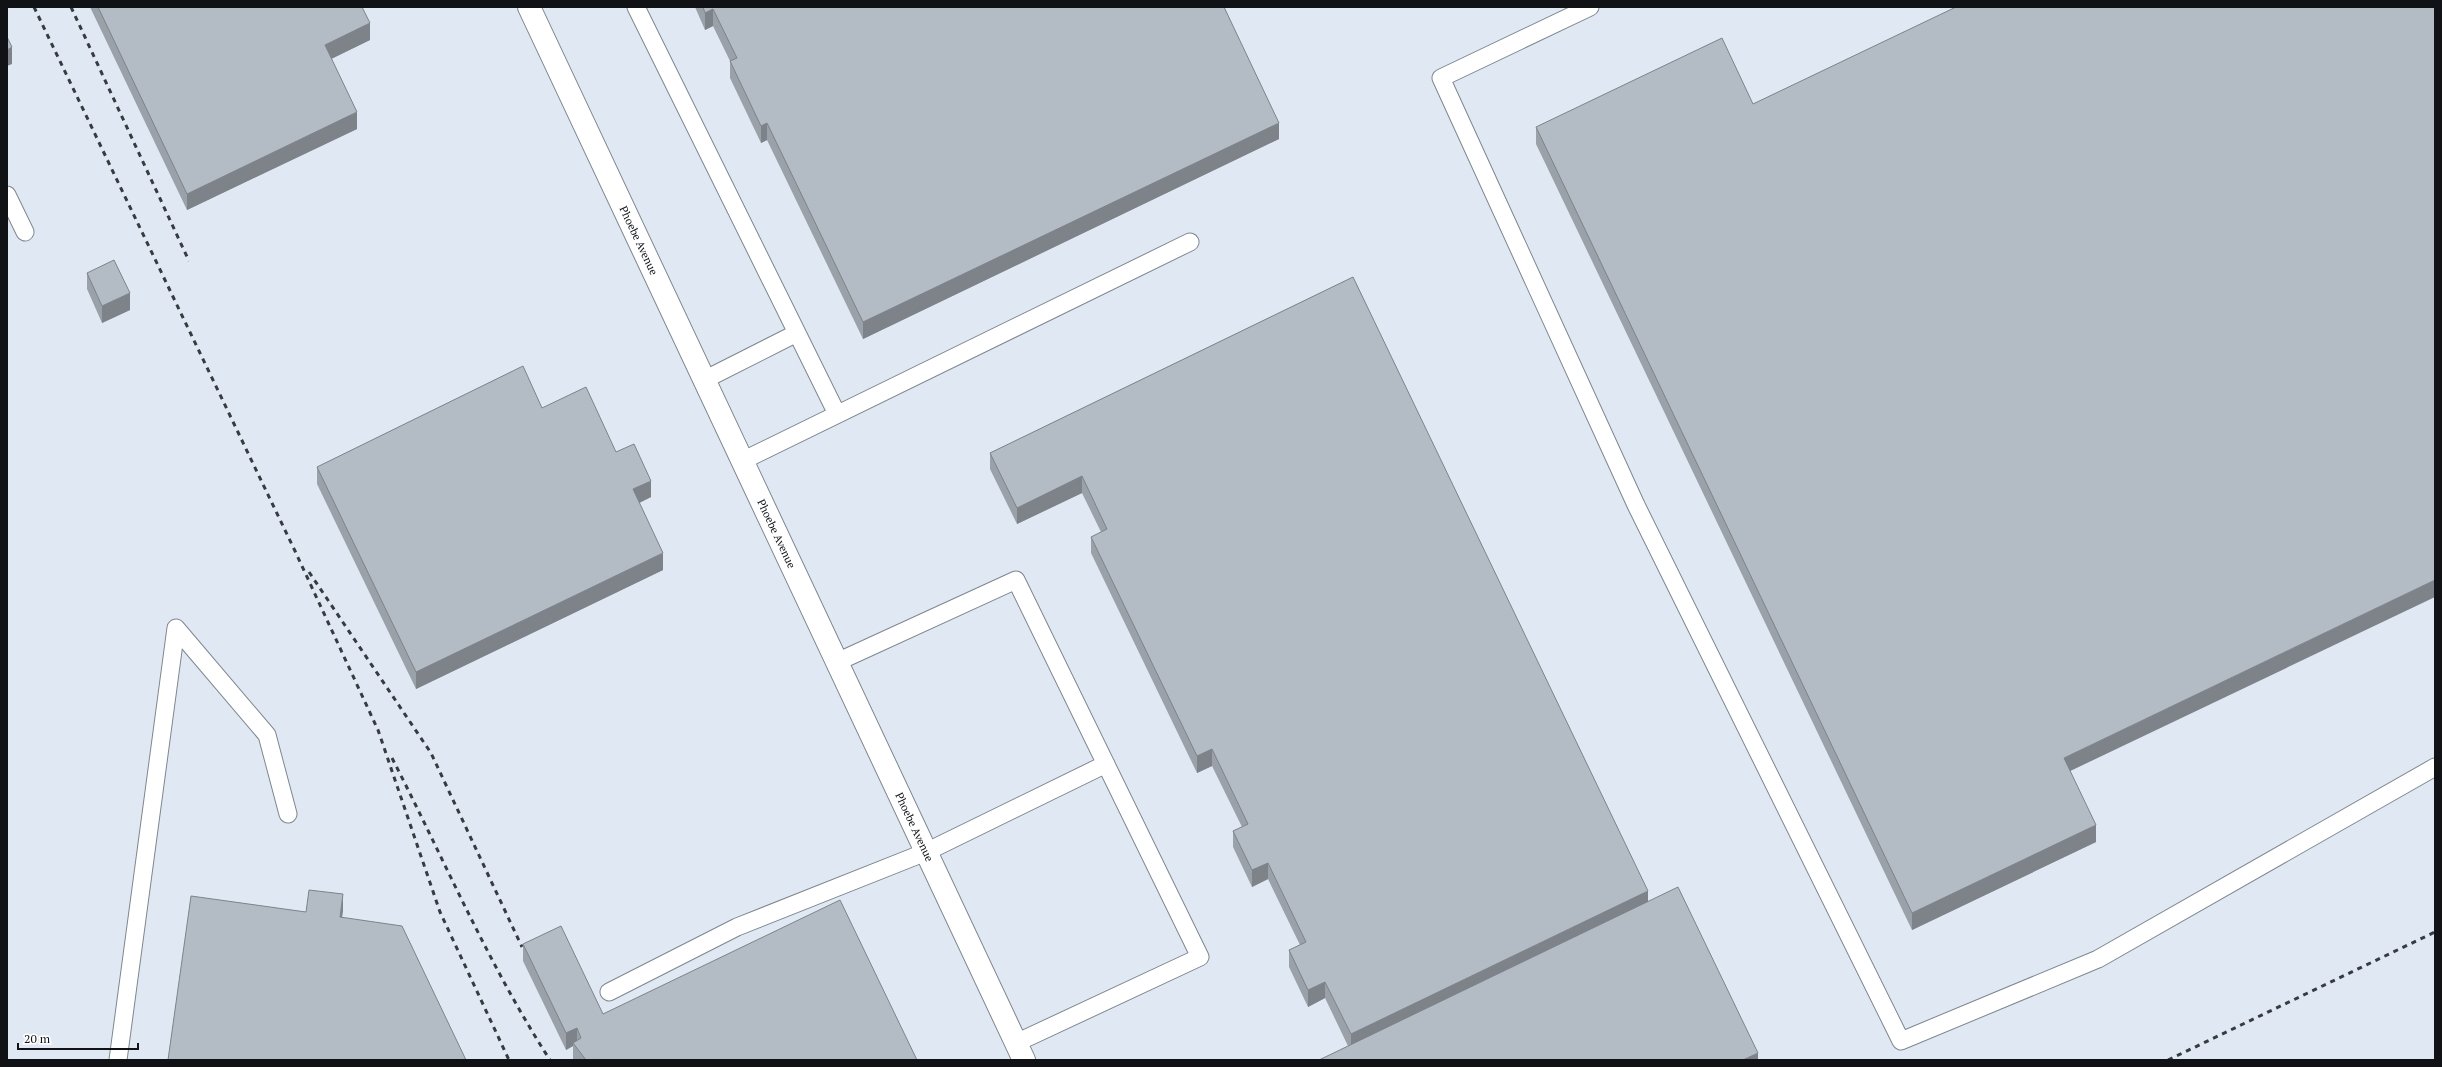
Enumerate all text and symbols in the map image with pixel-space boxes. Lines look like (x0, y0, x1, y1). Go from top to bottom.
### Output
street label: Phoebe Avenue (617, 204, 661, 278)
street label: Phoebe Avenue (754, 497, 799, 571)
street label: Phoebe Avenue (892, 790, 937, 864)
scale bar (18, 1025, 138, 1051)
text: 20 m (24, 1031, 51, 1046)

